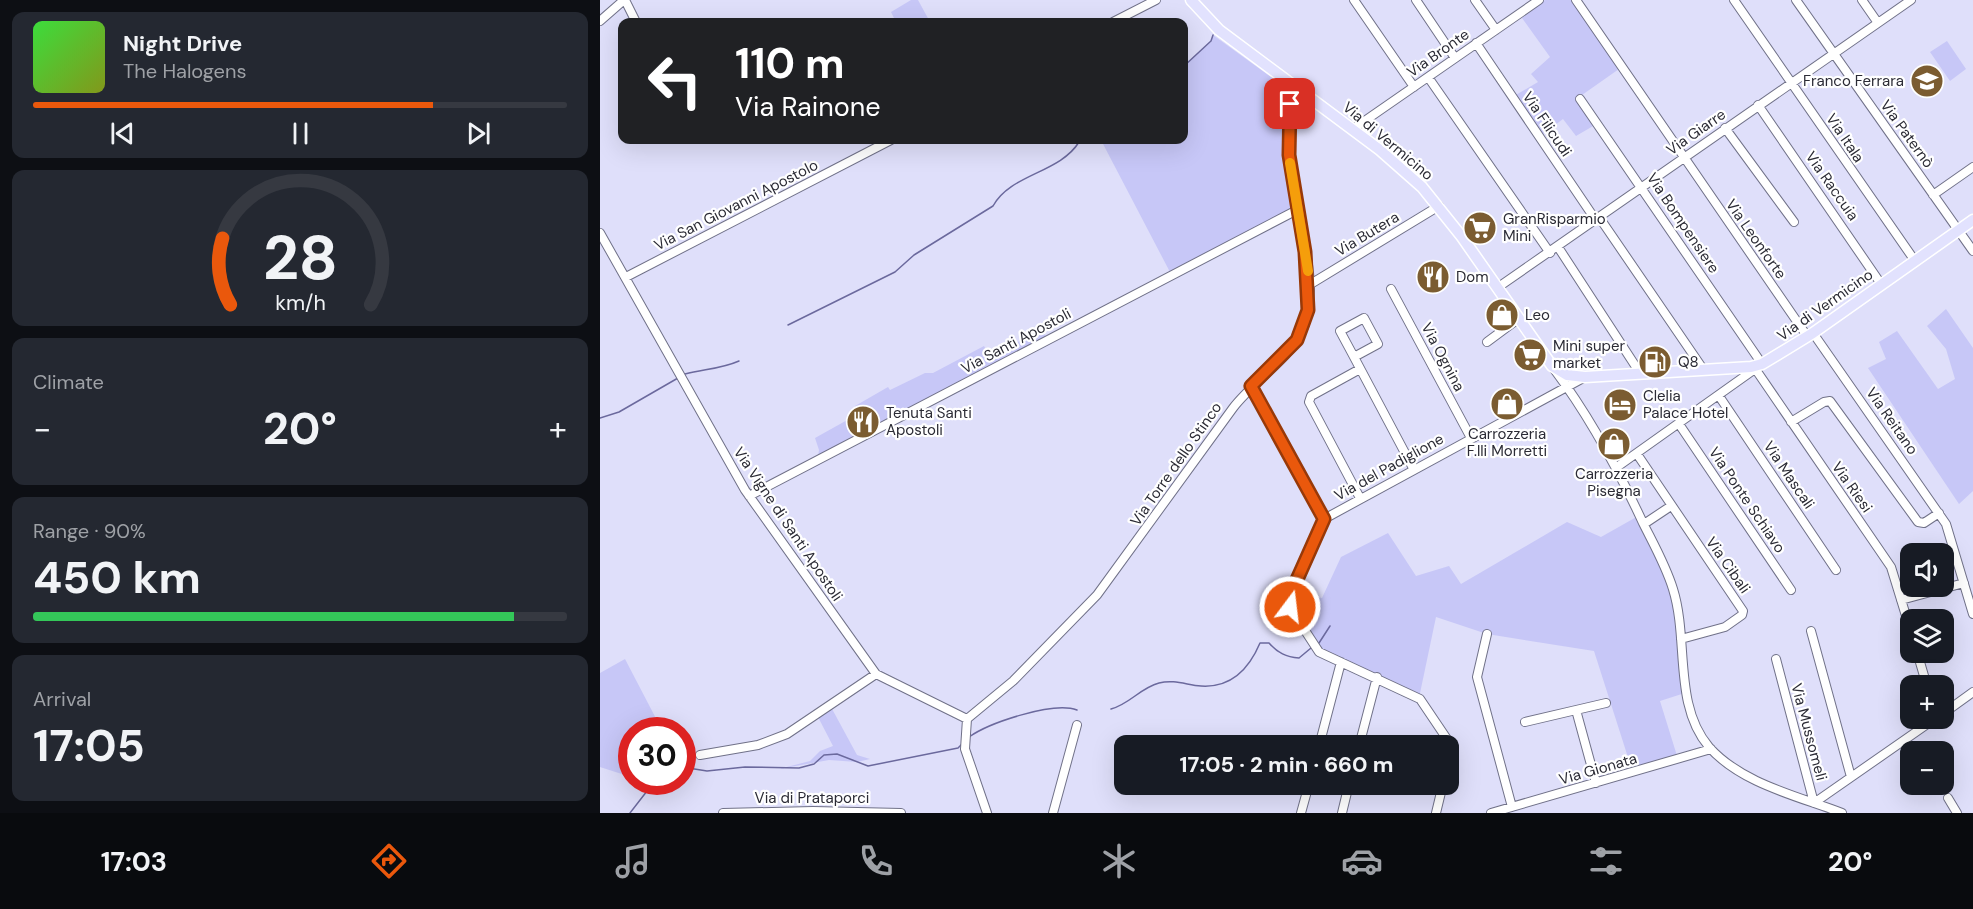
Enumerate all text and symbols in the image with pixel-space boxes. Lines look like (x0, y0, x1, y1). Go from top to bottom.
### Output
street label: Via Bronte (1403, 24, 1473, 82)
text: Night Drive (123, 29, 242, 58)
text: 110 m (735, 36, 845, 91)
icon: left (636, 42, 714, 120)
text: The Halogens (123, 58, 246, 84)
school or university icon: Franco Ferrara (1909, 63, 1945, 99)
place label: Franco Ferrara (1803, 71, 1904, 91)
pin (1264, 78, 1315, 129)
icon: arrive (1273, 87, 1306, 120)
street label: Via Filicudi (1518, 88, 1576, 160)
text: Via Rainone (735, 89, 881, 124)
street label: Via Paternò (1876, 96, 1938, 172)
street label: Via di Vermicino (1338, 97, 1438, 185)
street label: Via Giarre (1662, 104, 1730, 160)
street label: Via Itala (1821, 110, 1869, 166)
icon: previous (106, 117, 139, 150)
icon: pause (284, 117, 317, 150)
icon: next (462, 117, 495, 150)
street label: Via Raccuia (1801, 147, 1863, 225)
street label: Via San Giovanni Apostolo (651, 155, 821, 255)
street label: Via Bompensiere (1642, 169, 1724, 277)
street label: Via Leonforte (1721, 195, 1791, 283)
street label: Via Butera (1331, 207, 1403, 261)
place label: GranRisparmio Mini (1503, 209, 1606, 246)
supermarket icon: GranRisparmio Mini (1462, 210, 1498, 246)
text: 28 (262, 217, 338, 298)
restaurant icon: Dom (1415, 259, 1451, 295)
street label: Via di Vermicino (1773, 264, 1877, 345)
place label: Dom (1456, 267, 1489, 287)
text: km/h (275, 290, 325, 318)
shop icon: Leo (1484, 297, 1520, 333)
street label: Via Santi Apostoli (958, 304, 1074, 378)
place label: Leo (1525, 305, 1550, 325)
street label: Via Ognina (1417, 319, 1469, 395)
place label: Mini super market (1553, 336, 1625, 373)
supermarket icon: Mini super market (1512, 337, 1548, 373)
fuel station icon: Q8 (1637, 344, 1673, 380)
place label: Q8 (1678, 352, 1699, 372)
text: Climate (33, 369, 104, 395)
street label: Via Reitano (1861, 383, 1923, 459)
shop icon: Carrozzeria F.lli Morretti (1489, 386, 1525, 422)
place label: Clelia Palace Hotel (1643, 386, 1728, 423)
hotel icon: Clelia Palace Hotel (1602, 387, 1638, 423)
street label: Via Torre dello Stinco (1126, 398, 1226, 530)
text: 20° (263, 399, 337, 458)
place label: Tenuta Santi Apostoli (886, 403, 972, 440)
restaurant icon: Tenuta Santi Apostoli (845, 404, 881, 440)
text: − (33, 407, 51, 450)
text: + (549, 407, 567, 450)
place label: Carrozzeria F.lli Morretti (1467, 424, 1547, 461)
shop icon: Carrozzeria Pisegna (1596, 426, 1632, 462)
street label: Via del Padiglione (1331, 429, 1447, 505)
street label: Via Mascali (1759, 437, 1819, 513)
street label: Via Vigne di Santi Apostoli (729, 443, 847, 605)
street label: Via Ponte Schiavo (1704, 443, 1790, 557)
street label: Via Riesi (1827, 458, 1877, 516)
place label: Carrozzeria Pisegna (1575, 464, 1653, 501)
text: Range · 90% (33, 518, 146, 544)
street label: Via Cibali (1701, 533, 1755, 597)
map controls (1900, 543, 1954, 795)
button: sound (1900, 543, 1954, 597)
text: 450 km (33, 548, 201, 607)
position arrow (1258, 575, 1322, 639)
button: layers (1900, 609, 1954, 663)
button: + (1900, 675, 1954, 729)
street label: Via Mussomeli (1786, 681, 1832, 783)
text: Arrival (33, 686, 91, 712)
text: 17:05 (33, 716, 145, 775)
speed limit sign: 30 (618, 717, 696, 795)
button: − (1900, 741, 1954, 795)
street label: Via Gionata (1557, 748, 1639, 790)
text: 17:05 · 2 min · 660 m (1180, 750, 1393, 779)
street label: Via di Prataporci (755, 788, 869, 808)
icon: directions (368, 840, 410, 882)
icon: music (612, 840, 654, 882)
icon: phone (855, 840, 897, 882)
icon: climate (1098, 840, 1140, 882)
icon: car (1341, 840, 1383, 882)
icon: filters (1585, 840, 1627, 882)
text: 17:03 (101, 844, 167, 879)
text: 20° (1828, 844, 1872, 879)

